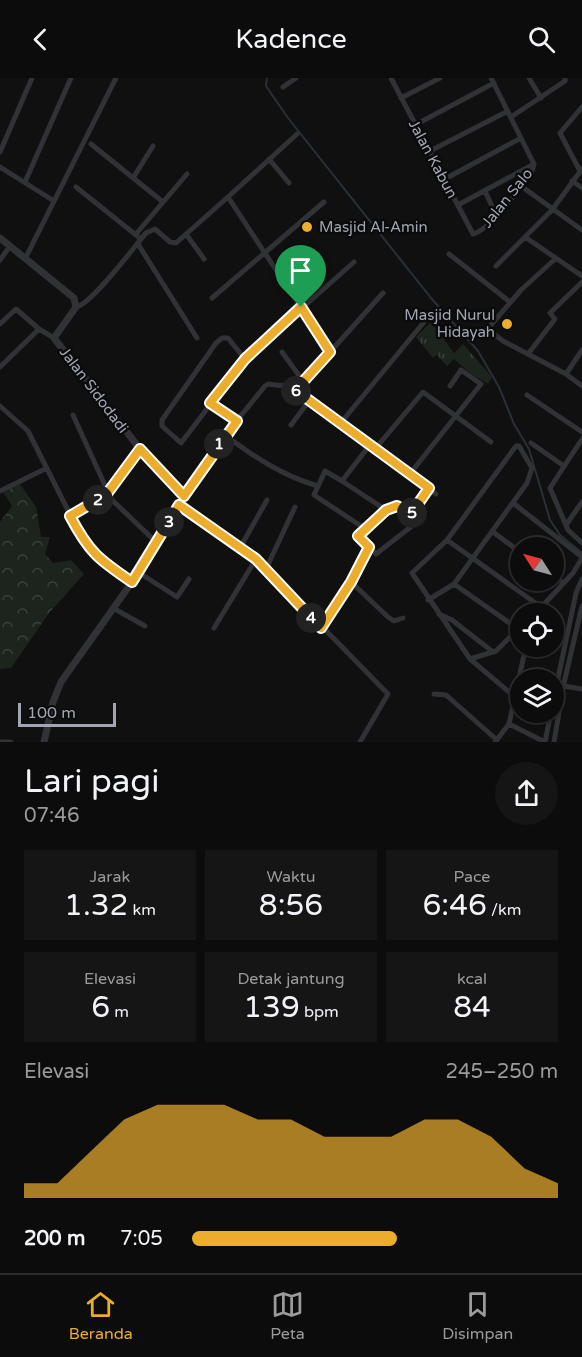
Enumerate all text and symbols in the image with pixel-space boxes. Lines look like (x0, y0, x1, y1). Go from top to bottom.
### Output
icon: back (24, 23, 57, 56)
text: Kadence (235, 23, 347, 56)
icon: search (525, 23, 558, 56)
street label: Jalan Kabun (405, 116, 461, 202)
street label: Jalan Salo (478, 165, 536, 231)
place label: Masjid Al-Amin (319, 218, 428, 236)
marker: Masjid Al-Amin (300, 220, 314, 234)
pin (275, 245, 326, 307)
icon: arrive (284, 254, 317, 287)
place label: Masjid Nurul Hidayah (404, 306, 495, 341)
marker: Masjid Nurul Hidayah (500, 317, 514, 331)
street label: Jalan Sidodadi (56, 343, 132, 437)
pin: 6 (281, 376, 311, 406)
text: 6 (291, 381, 301, 401)
pin: 1 (204, 429, 234, 459)
text: 1 (214, 434, 224, 454)
pin: 2 (83, 485, 113, 515)
text: 2 (93, 490, 103, 510)
pin: 5 (397, 498, 427, 528)
text: 5 (407, 503, 417, 523)
pin: 3 (154, 507, 184, 537)
text: 3 (164, 512, 174, 532)
north arrow (510, 537, 564, 591)
map controls (510, 537, 564, 723)
pin: 4 (296, 603, 326, 633)
button: locate (510, 603, 564, 657)
text: 4 (306, 608, 316, 628)
button: layers (510, 669, 564, 723)
scale bar (18, 700, 116, 728)
text: 100 m (27, 703, 76, 723)
text: Lari pagi (24, 762, 159, 801)
button: share (495, 762, 558, 825)
text: 07:46 (24, 804, 79, 828)
text: Jarak (90, 867, 130, 887)
text: Waktu (266, 867, 316, 887)
text: Pace (454, 867, 490, 887)
text: 1.32 (64, 887, 128, 924)
text: 8:56 (259, 887, 323, 924)
text: 6:46 (423, 887, 487, 924)
text: km (128, 900, 156, 920)
text: /km (487, 900, 521, 920)
text: Elevasi (84, 969, 136, 989)
text: Detak jantung (237, 969, 345, 989)
text: kcal (457, 969, 487, 989)
text: 6 (91, 989, 110, 1026)
text: 139 (243, 989, 300, 1026)
text: 84 (453, 989, 491, 1026)
text: m (110, 1002, 129, 1022)
text: bpm (300, 1002, 339, 1022)
text: Elevasi (24, 1060, 89, 1084)
text: 245–250 m (445, 1060, 558, 1084)
text: 200 m (24, 1227, 85, 1251)
text: 7:05 (120, 1227, 163, 1251)
tab: Beranda (69, 1288, 133, 1344)
tab: Peta (270, 1288, 305, 1344)
tab: Disimpan (442, 1288, 513, 1344)

